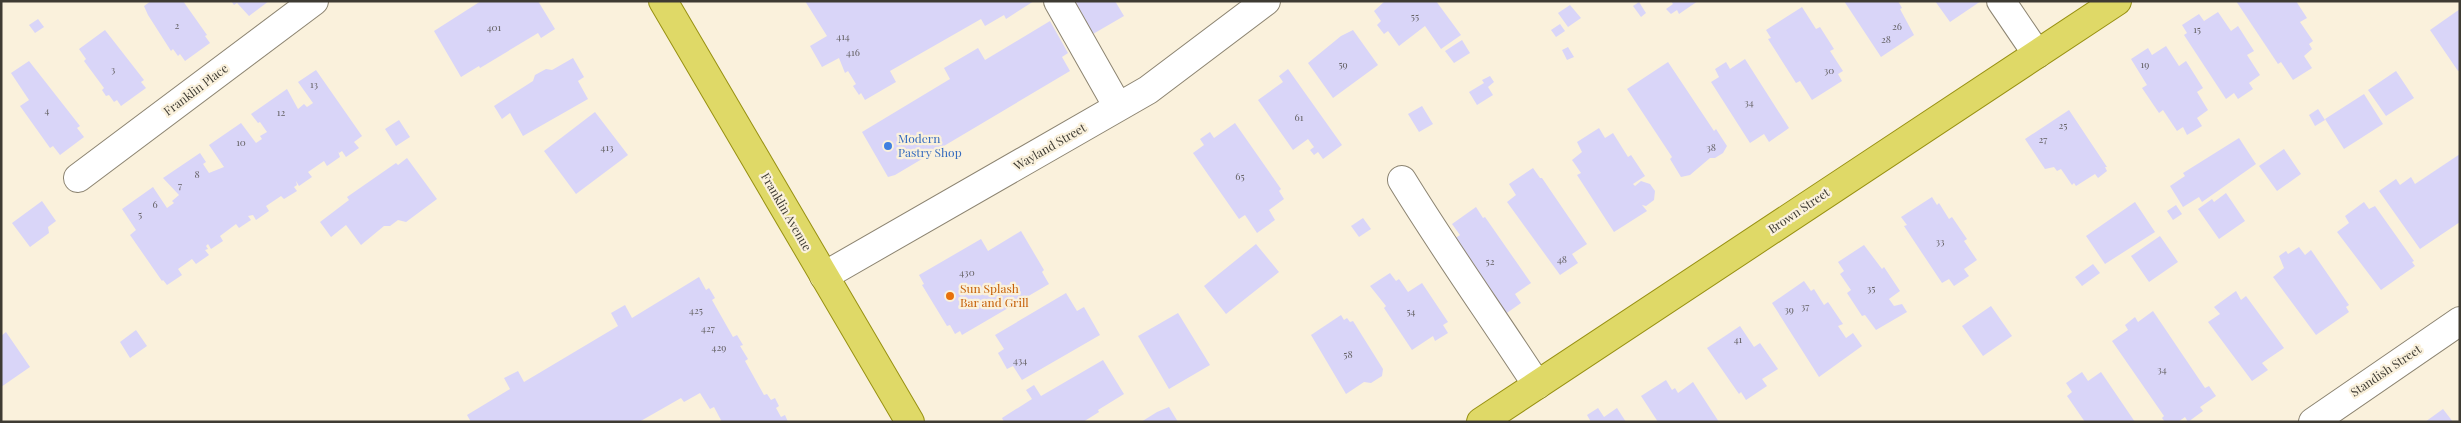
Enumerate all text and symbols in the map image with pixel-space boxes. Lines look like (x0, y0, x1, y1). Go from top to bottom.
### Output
house number: 55 (1411, 9, 1419, 23)
house number: 2 (175, 18, 180, 32)
house number: 26 (1892, 19, 1902, 33)
house number: 401 (487, 20, 502, 34)
house number: 15 (2193, 22, 2201, 36)
house number: 414 (836, 29, 850, 43)
house number: 28 (1881, 32, 1891, 46)
house number: 416 (846, 45, 860, 59)
house number: 59 (1338, 57, 1348, 71)
house number: 19 (2141, 57, 2149, 71)
street label: Franklin Place (160, 60, 231, 119)
house number: 3 (111, 62, 116, 76)
house number: 30 (1824, 63, 1834, 77)
house number: 13 (310, 77, 319, 91)
house number: 34 (1744, 95, 1754, 109)
house number: 4 (45, 103, 50, 117)
house number: 12 (277, 105, 285, 119)
house number: 61 (1295, 110, 1304, 124)
house number: 25 (2059, 118, 2067, 132)
street label: Wayland Street (1010, 119, 1089, 174)
place label: Modern Pastry Shop (898, 130, 962, 160)
house number: 27 (2039, 132, 2047, 146)
house number: 10 (236, 135, 246, 149)
house number: 413 (601, 140, 614, 154)
marker: Modern Pastry Shop (882, 140, 894, 152)
house number: 38 (1706, 140, 1716, 154)
house number: 8 (194, 167, 200, 181)
street label: Franklin Avenue (758, 169, 816, 254)
house number: 65 (1235, 169, 1245, 183)
house number: 7 (178, 178, 182, 192)
street label: Brown Street (1765, 183, 1833, 237)
house number: 6 (152, 197, 158, 211)
house number: 5 (138, 207, 142, 221)
house number: 33 (1935, 234, 1945, 248)
house number: 48 (1557, 252, 1567, 266)
house number: 52 (1486, 254, 1495, 268)
house number: 430 (959, 265, 975, 279)
place label: Sun Splash Bar and Grill (960, 280, 1029, 310)
house number: 35 (1867, 281, 1875, 295)
marker: Sun Splash Bar and Grill (944, 290, 956, 302)
house number: 37 (1801, 299, 1809, 313)
house number: 39 (1784, 302, 1794, 316)
house number: 425 (689, 303, 703, 317)
house number: 54 (1406, 304, 1416, 318)
house number: 427 (701, 321, 715, 335)
house number: 41 (1734, 332, 1743, 346)
house number: 429 (712, 340, 726, 354)
street label: Standish Street (2347, 340, 2425, 400)
house number: 58 (1343, 347, 1353, 361)
house number: 434 (1013, 353, 1027, 367)
house number: 34 (2157, 362, 2167, 376)

